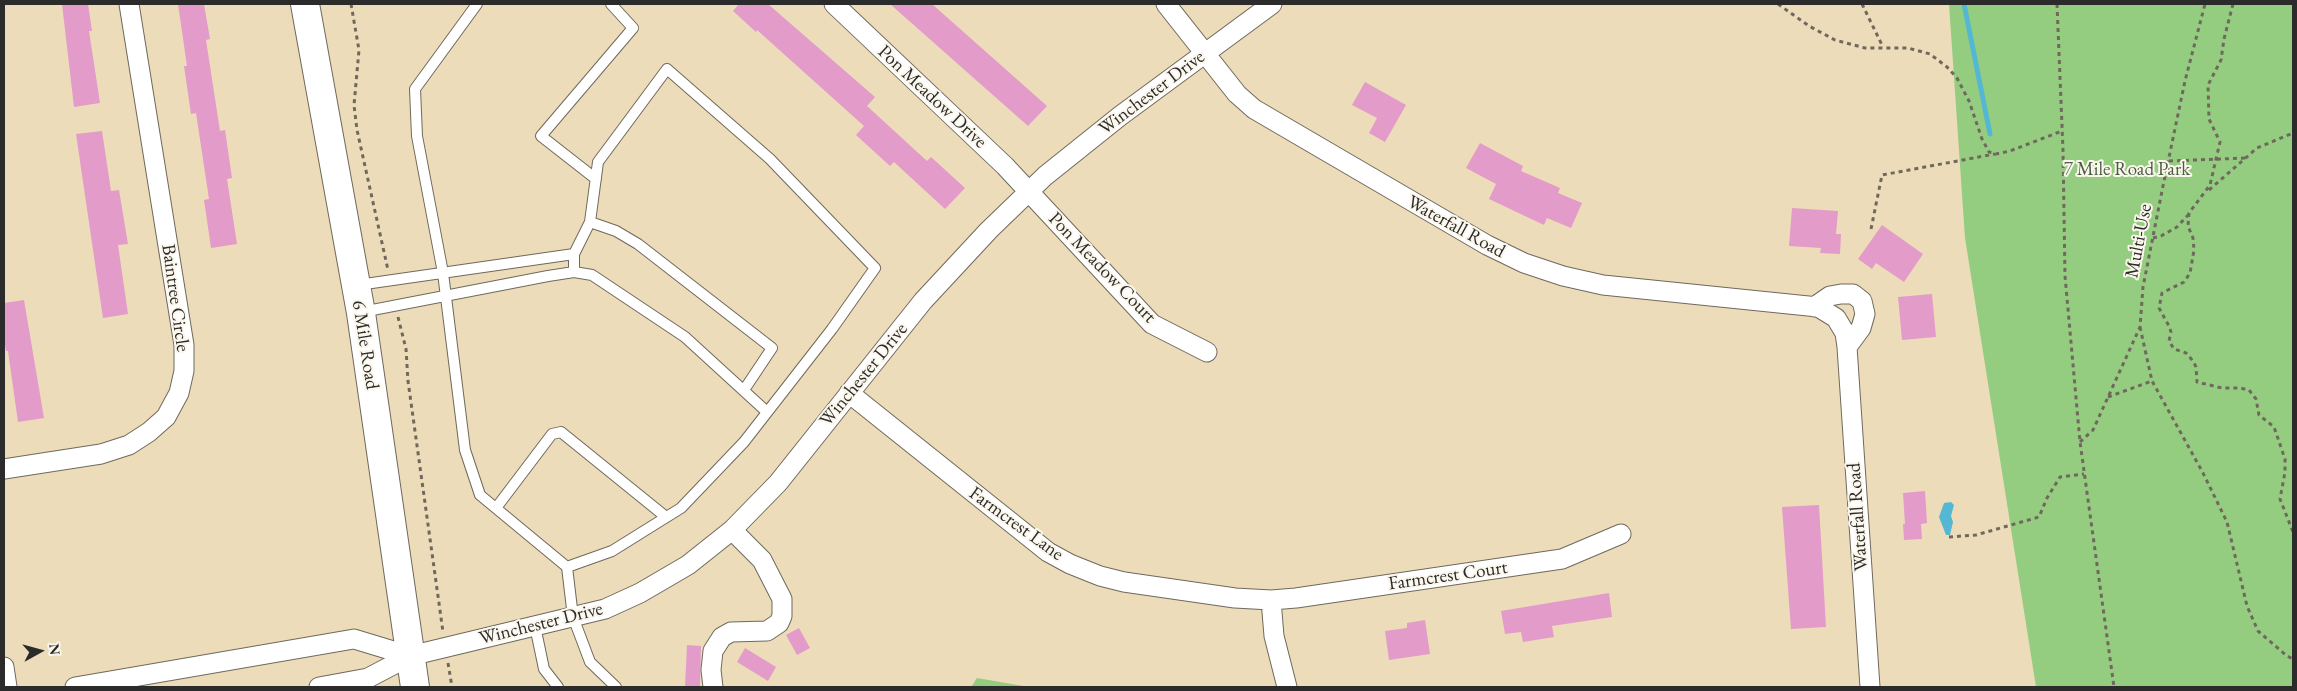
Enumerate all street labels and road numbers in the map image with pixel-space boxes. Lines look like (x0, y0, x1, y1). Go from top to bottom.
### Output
street label: Pon Meadow Drive (873, 41, 991, 153)
street label: Winchester Drive (1094, 46, 1210, 140)
street label: Waterfall Road (1403, 191, 1509, 263)
street label: Multi-Use (2121, 202, 2157, 280)
street label: Pon Meadow Court (1043, 208, 1161, 328)
street label: Baintree Circle (156, 243, 194, 353)
street label: 6 Mile Road (347, 299, 383, 391)
street label: Winchester Drive (815, 319, 913, 431)
street label: Waterfall Road (1843, 462, 1873, 572)
street label: Farmcrest Lane (964, 482, 1068, 566)
street label: Farmcrest Court (1387, 556, 1509, 596)
street label: Winchester Drive (477, 598, 605, 650)

